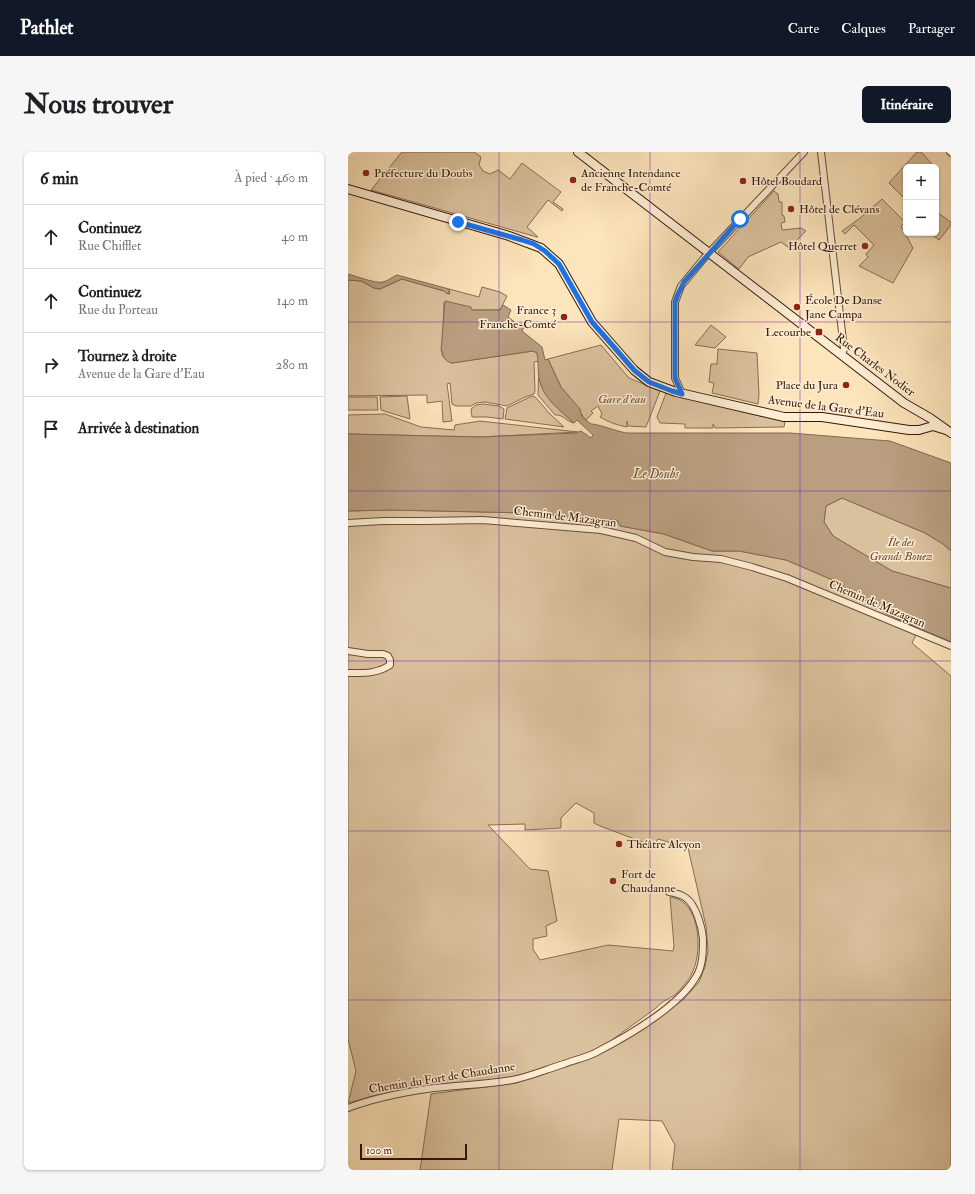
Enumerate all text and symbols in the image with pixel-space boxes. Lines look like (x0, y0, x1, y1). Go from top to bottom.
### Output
text: Pathlet (20, 16, 74, 40)
text: Carte (788, 20, 819, 37)
text: Calques (841, 20, 886, 37)
text: Partager (908, 20, 955, 37)
button: Itinéraire (862, 86, 951, 123)
text: Nous trouver (24, 87, 173, 122)
map controls (903, 164, 939, 236)
button: + (903, 164, 939, 200)
place label: Préfecture du Doubs (374, 166, 473, 181)
place label: Ancienne Intendance de Franche-Comté (580, 166, 681, 195)
text: 6 min (40, 168, 79, 189)
marker: Préfecture du Doubs (361, 168, 371, 178)
text: À pied · 460 m (234, 170, 308, 186)
place label: Hôtel Boudard (751, 174, 822, 189)
marker: Ancienne Intendance de Franche-Comté (568, 175, 578, 185)
marker: Hôtel Boudard (738, 176, 748, 186)
button: − (903, 200, 939, 236)
place label: Hôtel de Clévans (799, 202, 880, 217)
marker: Hôtel de Clévans (786, 204, 796, 214)
route start (731, 210, 749, 228)
route end (449, 213, 467, 231)
text: Continuez (78, 219, 142, 238)
icon: ahead (40, 226, 62, 248)
text: 40 m (282, 229, 308, 245)
text: Rue Chifflet (78, 238, 141, 254)
place label: Hôtel Querret (788, 239, 857, 254)
marker: Hôtel Querret (860, 241, 870, 251)
text: Continuez (78, 283, 142, 302)
icon: ahead (40, 290, 62, 312)
text: 140 m (277, 293, 308, 309)
place label: École De Danse Jane Campa (804, 293, 882, 322)
text: Rue du Porteau (78, 302, 158, 318)
marker: École De Danse Jane Campa (792, 302, 802, 312)
place label: France 3 Franche-Comté (479, 303, 557, 332)
marker: France 3 Franche-Comté (559, 312, 569, 322)
place label: Lecourbe (765, 325, 811, 340)
marker: Lecourbe (814, 327, 824, 337)
street label: Rue Charles Nodier (832, 330, 918, 400)
text: Tournez à droite (78, 347, 177, 366)
icon: right (40, 354, 62, 376)
text: 280 m (276, 357, 308, 373)
text: Avenue de la Gare d'Eau (78, 366, 205, 382)
place label: Place du Jura (776, 378, 839, 393)
marker: Place du Jura (841, 380, 851, 390)
park label: Gare d'eau (598, 392, 646, 407)
street label: Avenue de la Gare d'Eau (766, 392, 885, 422)
icon: arrive (40, 418, 62, 440)
text: Arrivée à destination (78, 419, 199, 438)
water label: Le Doubs (632, 466, 679, 482)
street label: Chemin de Mazagran (513, 503, 617, 531)
park label: Île des Grands Bouez (869, 535, 933, 564)
street label: Chemin de Mazagran (826, 577, 928, 631)
place label: Théâtre Alcyon (627, 837, 701, 852)
marker: Théâtre Alcyon (614, 839, 624, 849)
place label: Fort de Chaudanne (621, 867, 675, 896)
marker: Fort de Chaudanne (608, 876, 618, 886)
street label: Chemin du Fort de Chaudanne (368, 1059, 516, 1097)
scale bar (360, 1142, 467, 1161)
text: 100 m (366, 1144, 392, 1157)

